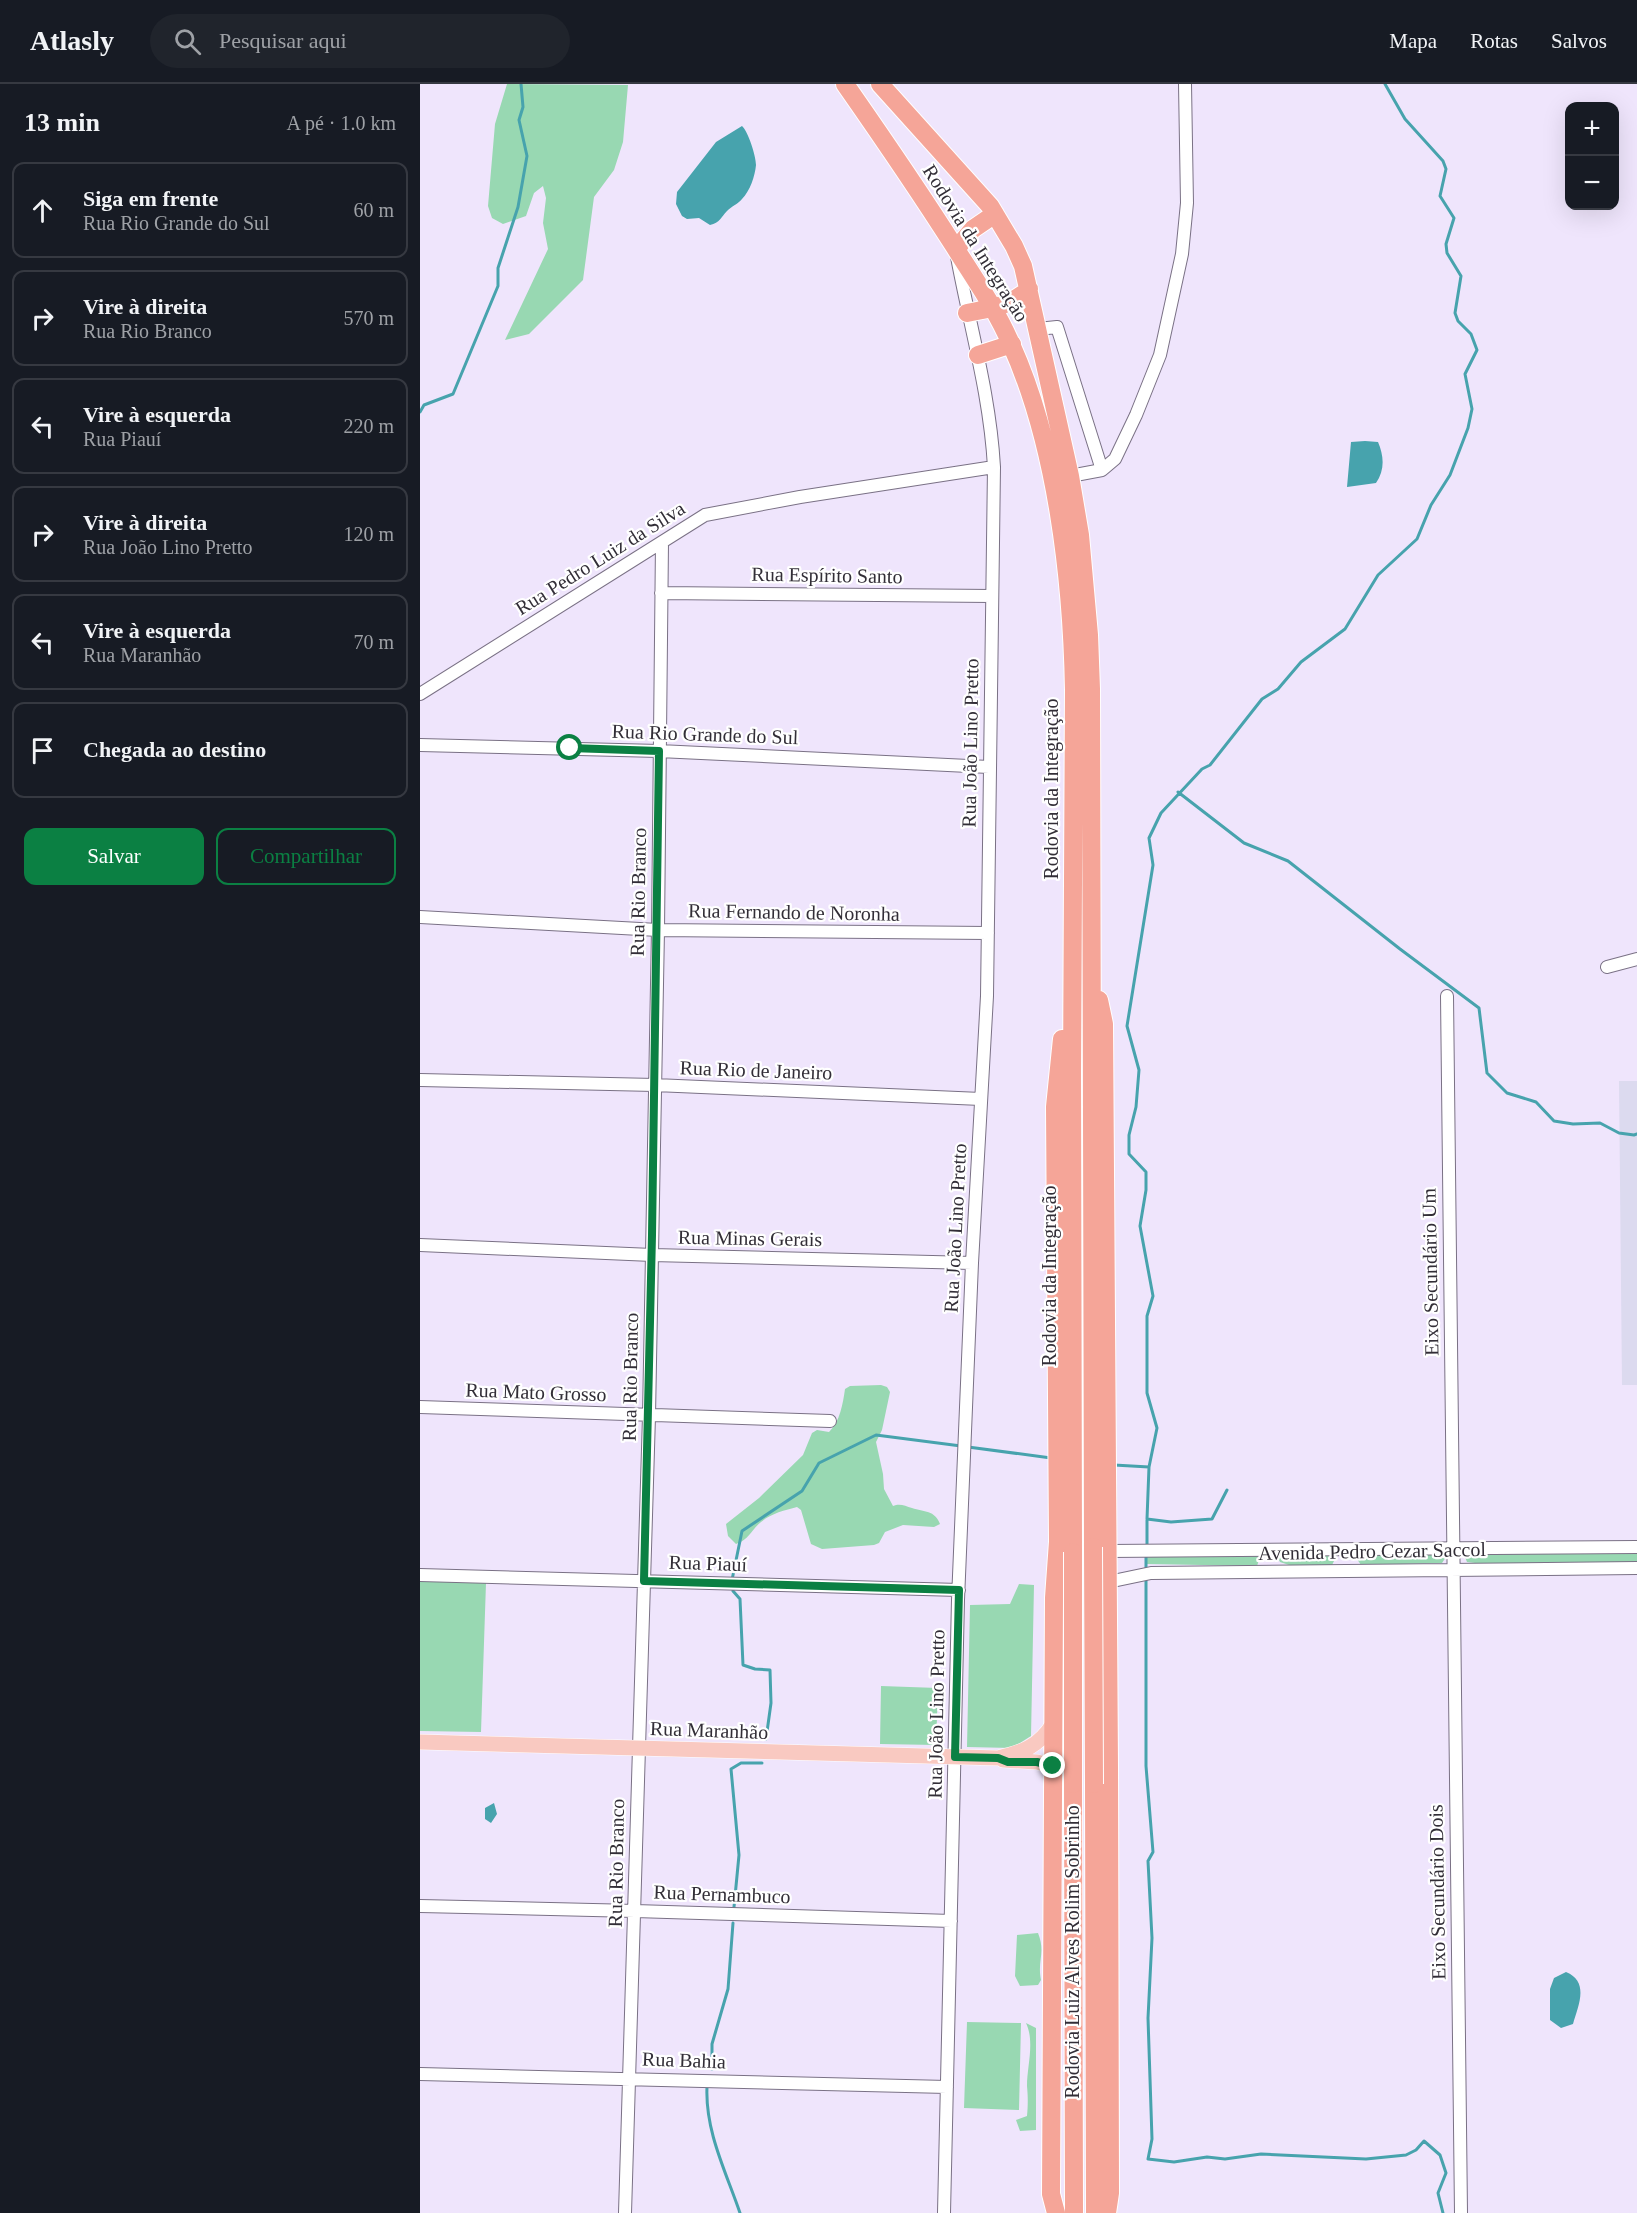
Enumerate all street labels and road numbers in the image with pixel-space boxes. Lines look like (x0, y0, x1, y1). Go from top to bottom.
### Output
street label: Rodovia da Integração (918, 160, 1033, 326)
street label: Rua Pedro Luiz da Silva (511, 497, 689, 619)
street label: Rua Espírito Santo (751, 563, 903, 588)
street label: Rua João Lino Pretto (958, 658, 982, 828)
street label: Rodovia da Integração (1040, 698, 1063, 880)
street label: Rua Rio Grande do Sul (611, 720, 799, 748)
street label: Rua Rio Branco (626, 827, 650, 957)
street label: Rua Fernando de Noronha (688, 899, 900, 925)
street label: Rua Rio de Janeiro (679, 1056, 833, 1084)
street label: Rua João Lino Pretto (940, 1143, 970, 1313)
street label: Rodovia da Integração (1038, 1185, 1061, 1367)
street label: Eixo Secundário Um (1418, 1188, 1442, 1356)
street label: Rua Minas Gerais (678, 1226, 823, 1250)
street label: Rua Rio Branco (618, 1312, 642, 1442)
street label: Rua Mato Grosso (465, 1379, 607, 1405)
street label: Avenida Pedro Cezar Saccol (1258, 1538, 1487, 1564)
street label: Rua Piauí (668, 1551, 748, 1575)
street label: Rua João Lino Pretto (924, 1629, 948, 1799)
street label: Rua Maranhão (650, 1717, 768, 1743)
street label: Rua Rio Branco (604, 1798, 628, 1928)
street label: Eixo Secundário Dois (1424, 1804, 1450, 1980)
street label: Rodovia Luiz Alves Rolim Sobrinho (1061, 1805, 1083, 2099)
street label: Rua Pernambuco (653, 1881, 791, 1907)
street label: Rua Bahia (642, 2048, 726, 2072)

